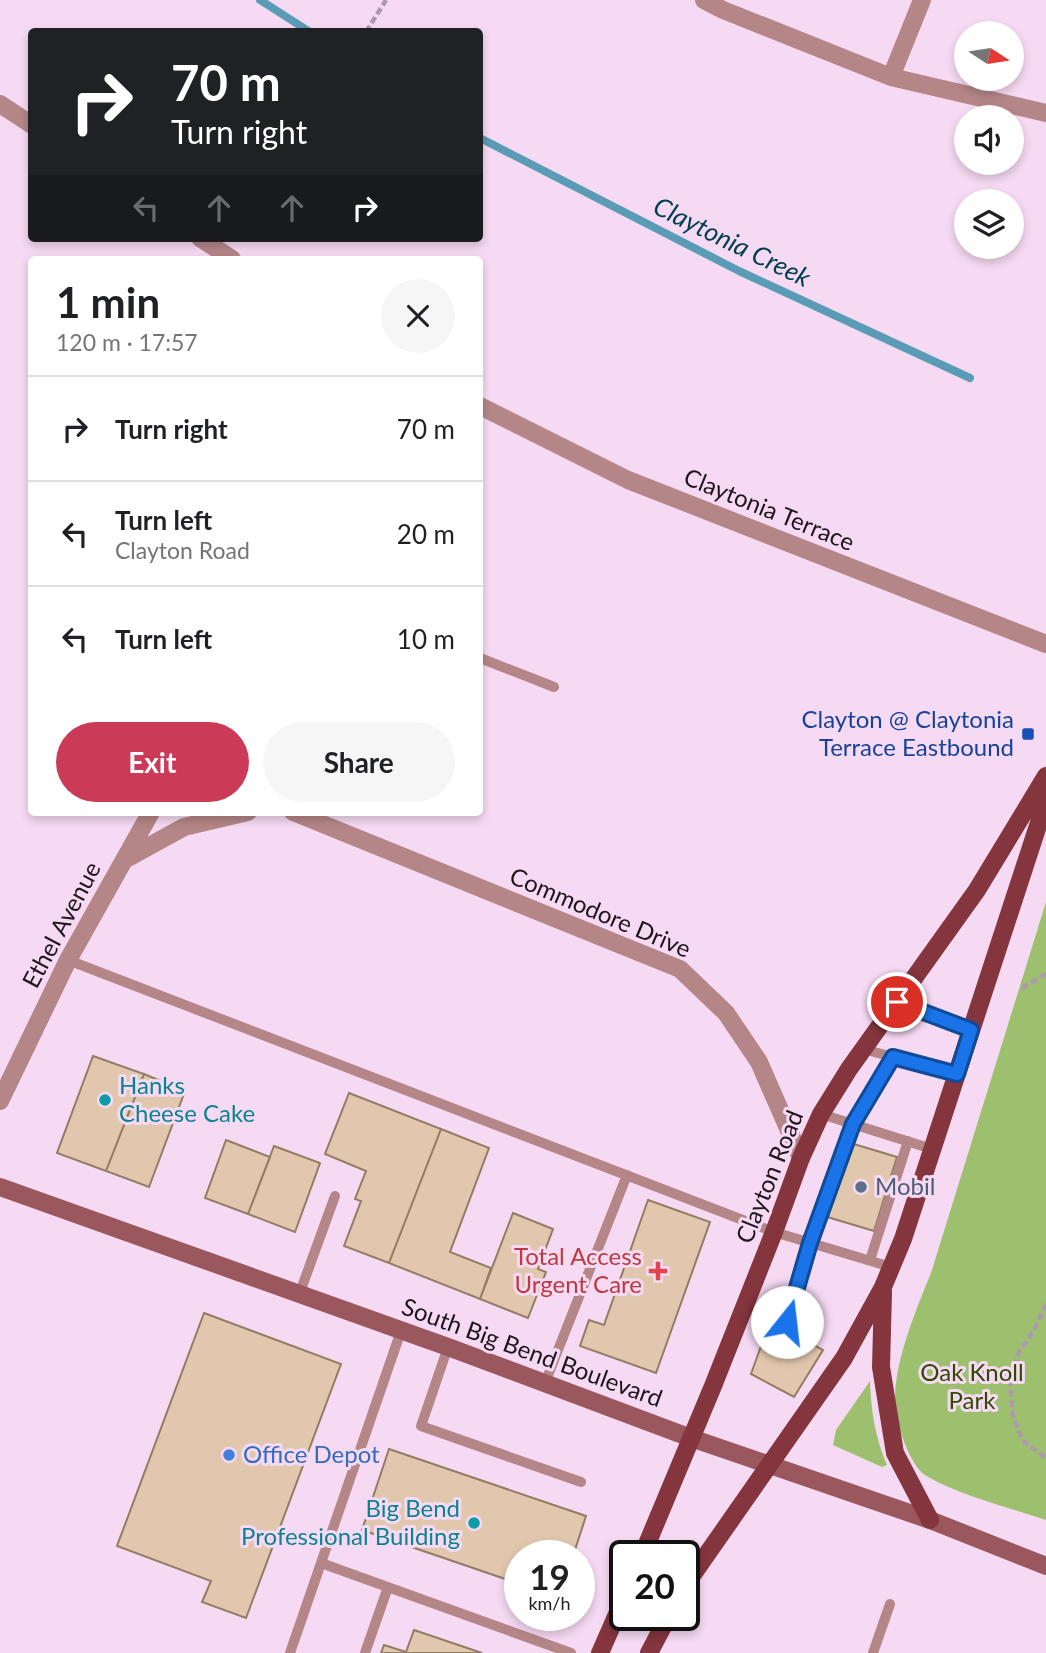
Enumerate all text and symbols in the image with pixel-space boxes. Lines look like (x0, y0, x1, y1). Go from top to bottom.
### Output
north arrow (954, 21, 1024, 91)
map controls (954, 21, 1024, 259)
text: 70 m (171, 53, 281, 111)
icon: right (56, 56, 147, 147)
button: sound (954, 105, 1024, 175)
text: Turn right (171, 112, 307, 151)
icon: left (127, 189, 165, 227)
icon: ahead (200, 189, 238, 227)
icon: ahead (273, 189, 311, 227)
icon: right (346, 189, 384, 227)
water label: Claytonia Creek (649, 189, 817, 293)
button: layers (954, 189, 1024, 259)
text: 1 min (56, 277, 160, 327)
button: close (381, 279, 455, 353)
text: 120 m · 17:57 (56, 328, 198, 356)
icon: right (56, 410, 94, 448)
text: Turn right (115, 413, 228, 445)
text: 70 m (397, 413, 455, 445)
street label: Claytonia Terrace (680, 461, 859, 556)
text: Turn left (115, 504, 212, 536)
icon: left (56, 515, 94, 553)
text: 20 m (397, 518, 455, 550)
text: Clayton Road (115, 536, 250, 564)
icon: left (56, 620, 94, 658)
text: Turn left (115, 623, 212, 655)
text: 10 m (397, 623, 455, 655)
place label: Clayton @ Claytonia Terrace Eastbound (801, 704, 1014, 761)
button: Exit (56, 722, 249, 802)
button: Share (263, 722, 455, 802)
marker: Clayton @ Claytonia Terrace Eastbound (1020, 726, 1036, 742)
street label: Ethel Avenue (15, 856, 106, 992)
street label: Commodore Drive (506, 860, 695, 963)
pin (867, 972, 927, 1032)
icon: arrive (878, 983, 916, 1021)
place label: Hanks Cheese Cake (119, 1070, 255, 1127)
marker: Hanks Cheese Cake (97, 1092, 113, 1108)
street label: Clayton Road (729, 1106, 808, 1247)
place label: Mobil (875, 1171, 935, 1200)
marker: Mobil (853, 1179, 869, 1195)
place label: Total Access Urgent Care (514, 1241, 642, 1298)
marker: Total Access Urgent Care (648, 1261, 668, 1281)
position arrow (750, 1285, 824, 1359)
street label: South Big Bend Boulevard (398, 1291, 667, 1412)
park label: Oak Knoll Park (920, 1357, 1024, 1414)
place label: Office Depot (243, 1439, 380, 1468)
marker: Office Depot (221, 1447, 237, 1463)
place label: Big Bend Professional Building (241, 1493, 460, 1550)
marker: Big Bend Professional Building (466, 1515, 482, 1531)
speed limit sign: 20 (609, 1540, 700, 1631)
text: 19 (529, 1555, 570, 1597)
text: km/h (528, 1592, 571, 1614)

